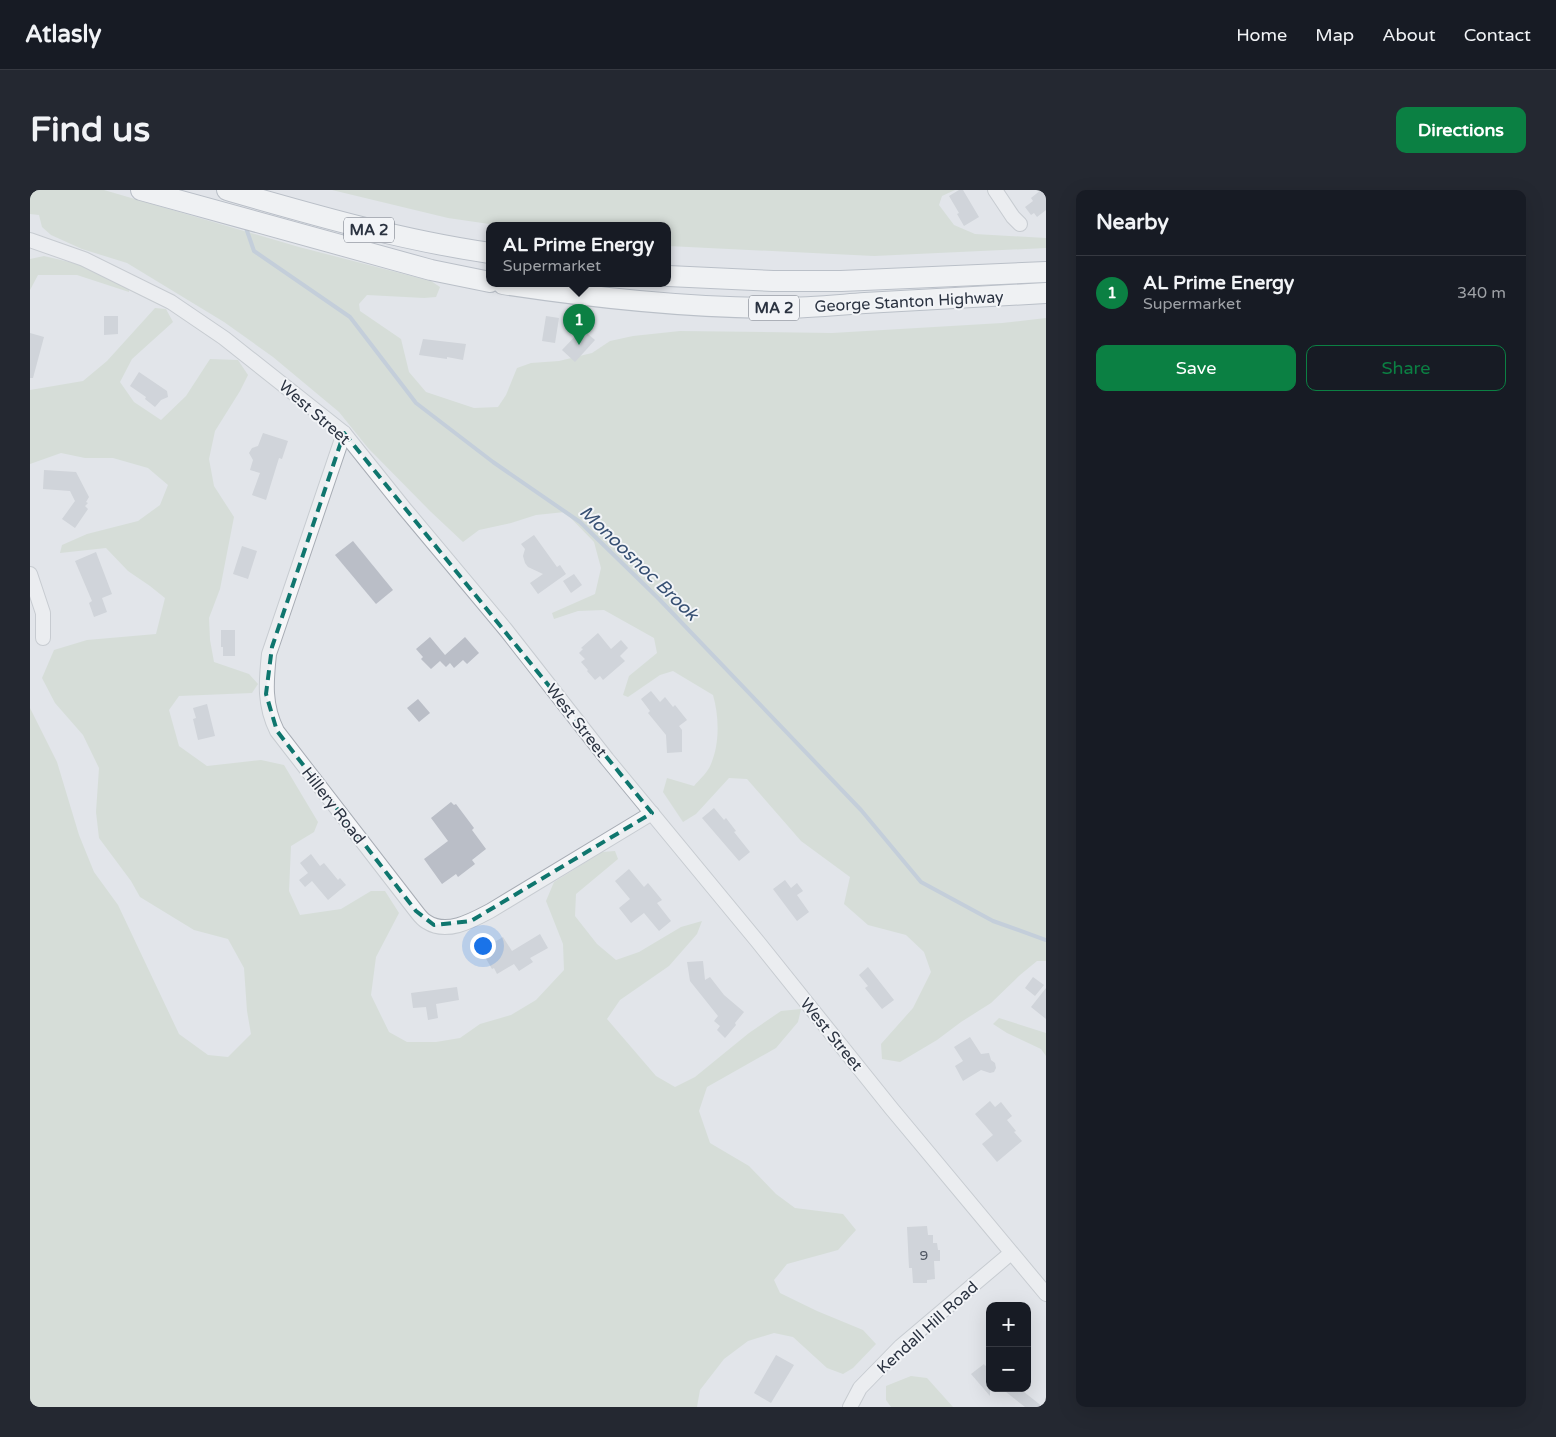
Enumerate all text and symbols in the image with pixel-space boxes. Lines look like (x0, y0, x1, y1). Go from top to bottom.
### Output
text: Atlasly (25, 20, 101, 49)
text: Home (1236, 24, 1287, 46)
text: Map (1315, 24, 1354, 46)
text: About (1382, 24, 1436, 46)
text: Contact (1464, 24, 1531, 46)
button: Directions (1396, 107, 1526, 153)
text: Find us (30, 109, 150, 151)
text: Nearby (1096, 210, 1169, 235)
road number: MA 2 (344, 218, 394, 242)
popup (486, 222, 671, 287)
text: AL Prime Energy (503, 234, 654, 256)
text: Supermarket (503, 256, 601, 276)
text: AL Prime Energy (1143, 272, 1294, 294)
text: 1 (1107, 283, 1117, 303)
text: 340 m (1457, 283, 1506, 303)
street label: George Stanton Highway (814, 287, 1005, 317)
text: Supermarket (1143, 294, 1241, 314)
road number: MA 2 (749, 296, 799, 320)
pin: 1 (563, 304, 595, 345)
button: Save (1096, 345, 1296, 391)
button: Share (1306, 345, 1506, 391)
street label: West Street (275, 376, 354, 449)
water label: Monoosnoc Brook (575, 501, 704, 626)
street label: West Street (541, 680, 611, 762)
street label: Hillery Road (297, 763, 369, 848)
your location (470, 933, 496, 959)
street label: West Street (796, 994, 867, 1075)
house number: 9 (920, 1247, 928, 1264)
street label: Kendall Hill Road (873, 1277, 982, 1378)
map controls (986, 1302, 1031, 1392)
button: + (986, 1302, 1031, 1347)
button: − (986, 1347, 1031, 1392)

